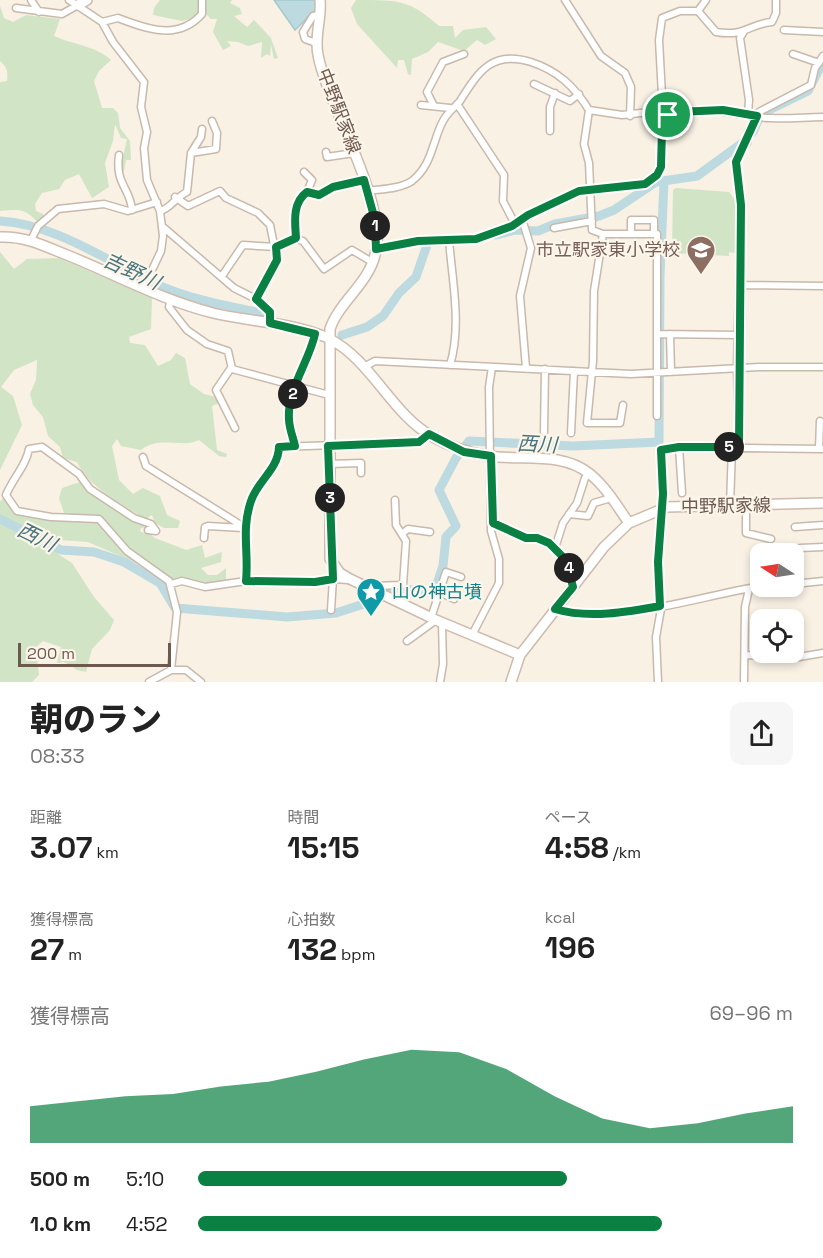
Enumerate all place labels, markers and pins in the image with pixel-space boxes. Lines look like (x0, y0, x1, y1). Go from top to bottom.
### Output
pin (642, 89, 693, 140)
pin: 1 (360, 211, 390, 241)
school or university icon: 市立駅家東小学校 (685, 234, 717, 276)
place label: 市立駅家東小学校 (536, 238, 680, 261)
pin: 2 (278, 379, 308, 409)
pin: 5 (714, 432, 744, 462)
pin: 3 (315, 483, 345, 513)
pin: 4 (554, 553, 584, 583)
place icon: 山の神古墳 (355, 576, 387, 618)
place label: 山の神古墳 (392, 580, 482, 603)

